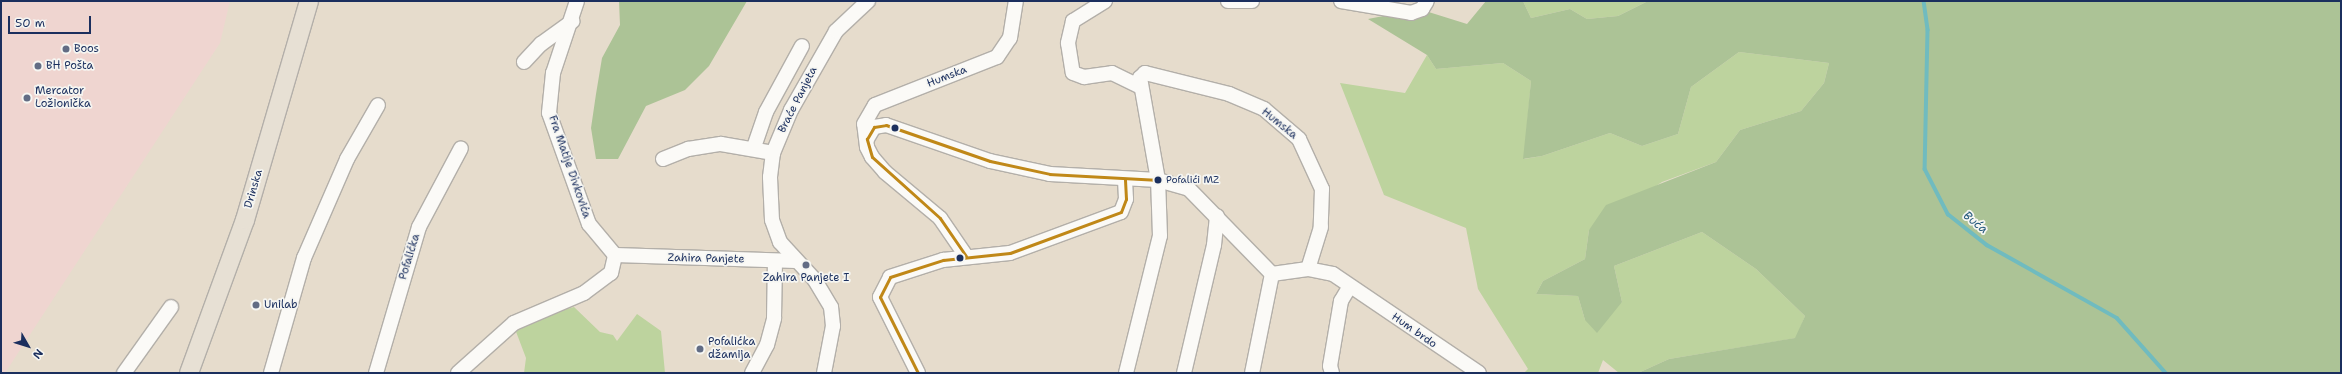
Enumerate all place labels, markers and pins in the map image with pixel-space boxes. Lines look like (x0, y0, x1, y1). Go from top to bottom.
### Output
place label: Boos (74, 42, 99, 56)
marker: Boos (61, 44, 71, 54)
place label: BH Pošta (46, 59, 93, 73)
marker: BH Pošta (33, 61, 43, 71)
place label: Mercator Ložionička (35, 85, 91, 111)
marker: Mercator Ložionička (22, 93, 32, 103)
unlabelled marker (890, 123, 900, 133)
place label: Pofalići MZ (1166, 174, 1219, 186)
marker: Pofalići MZ (1153, 175, 1163, 185)
unlabelled marker (955, 253, 965, 263)
marker: Zahira Panjete I (801, 260, 811, 270)
place label: Zahira Panjete I (763, 271, 849, 285)
place label: Unilab (264, 298, 298, 312)
marker: Unilab (251, 300, 261, 310)
place label: Pofalićka džamija (708, 336, 755, 362)
marker: Pofalićka džamija (695, 344, 705, 354)

